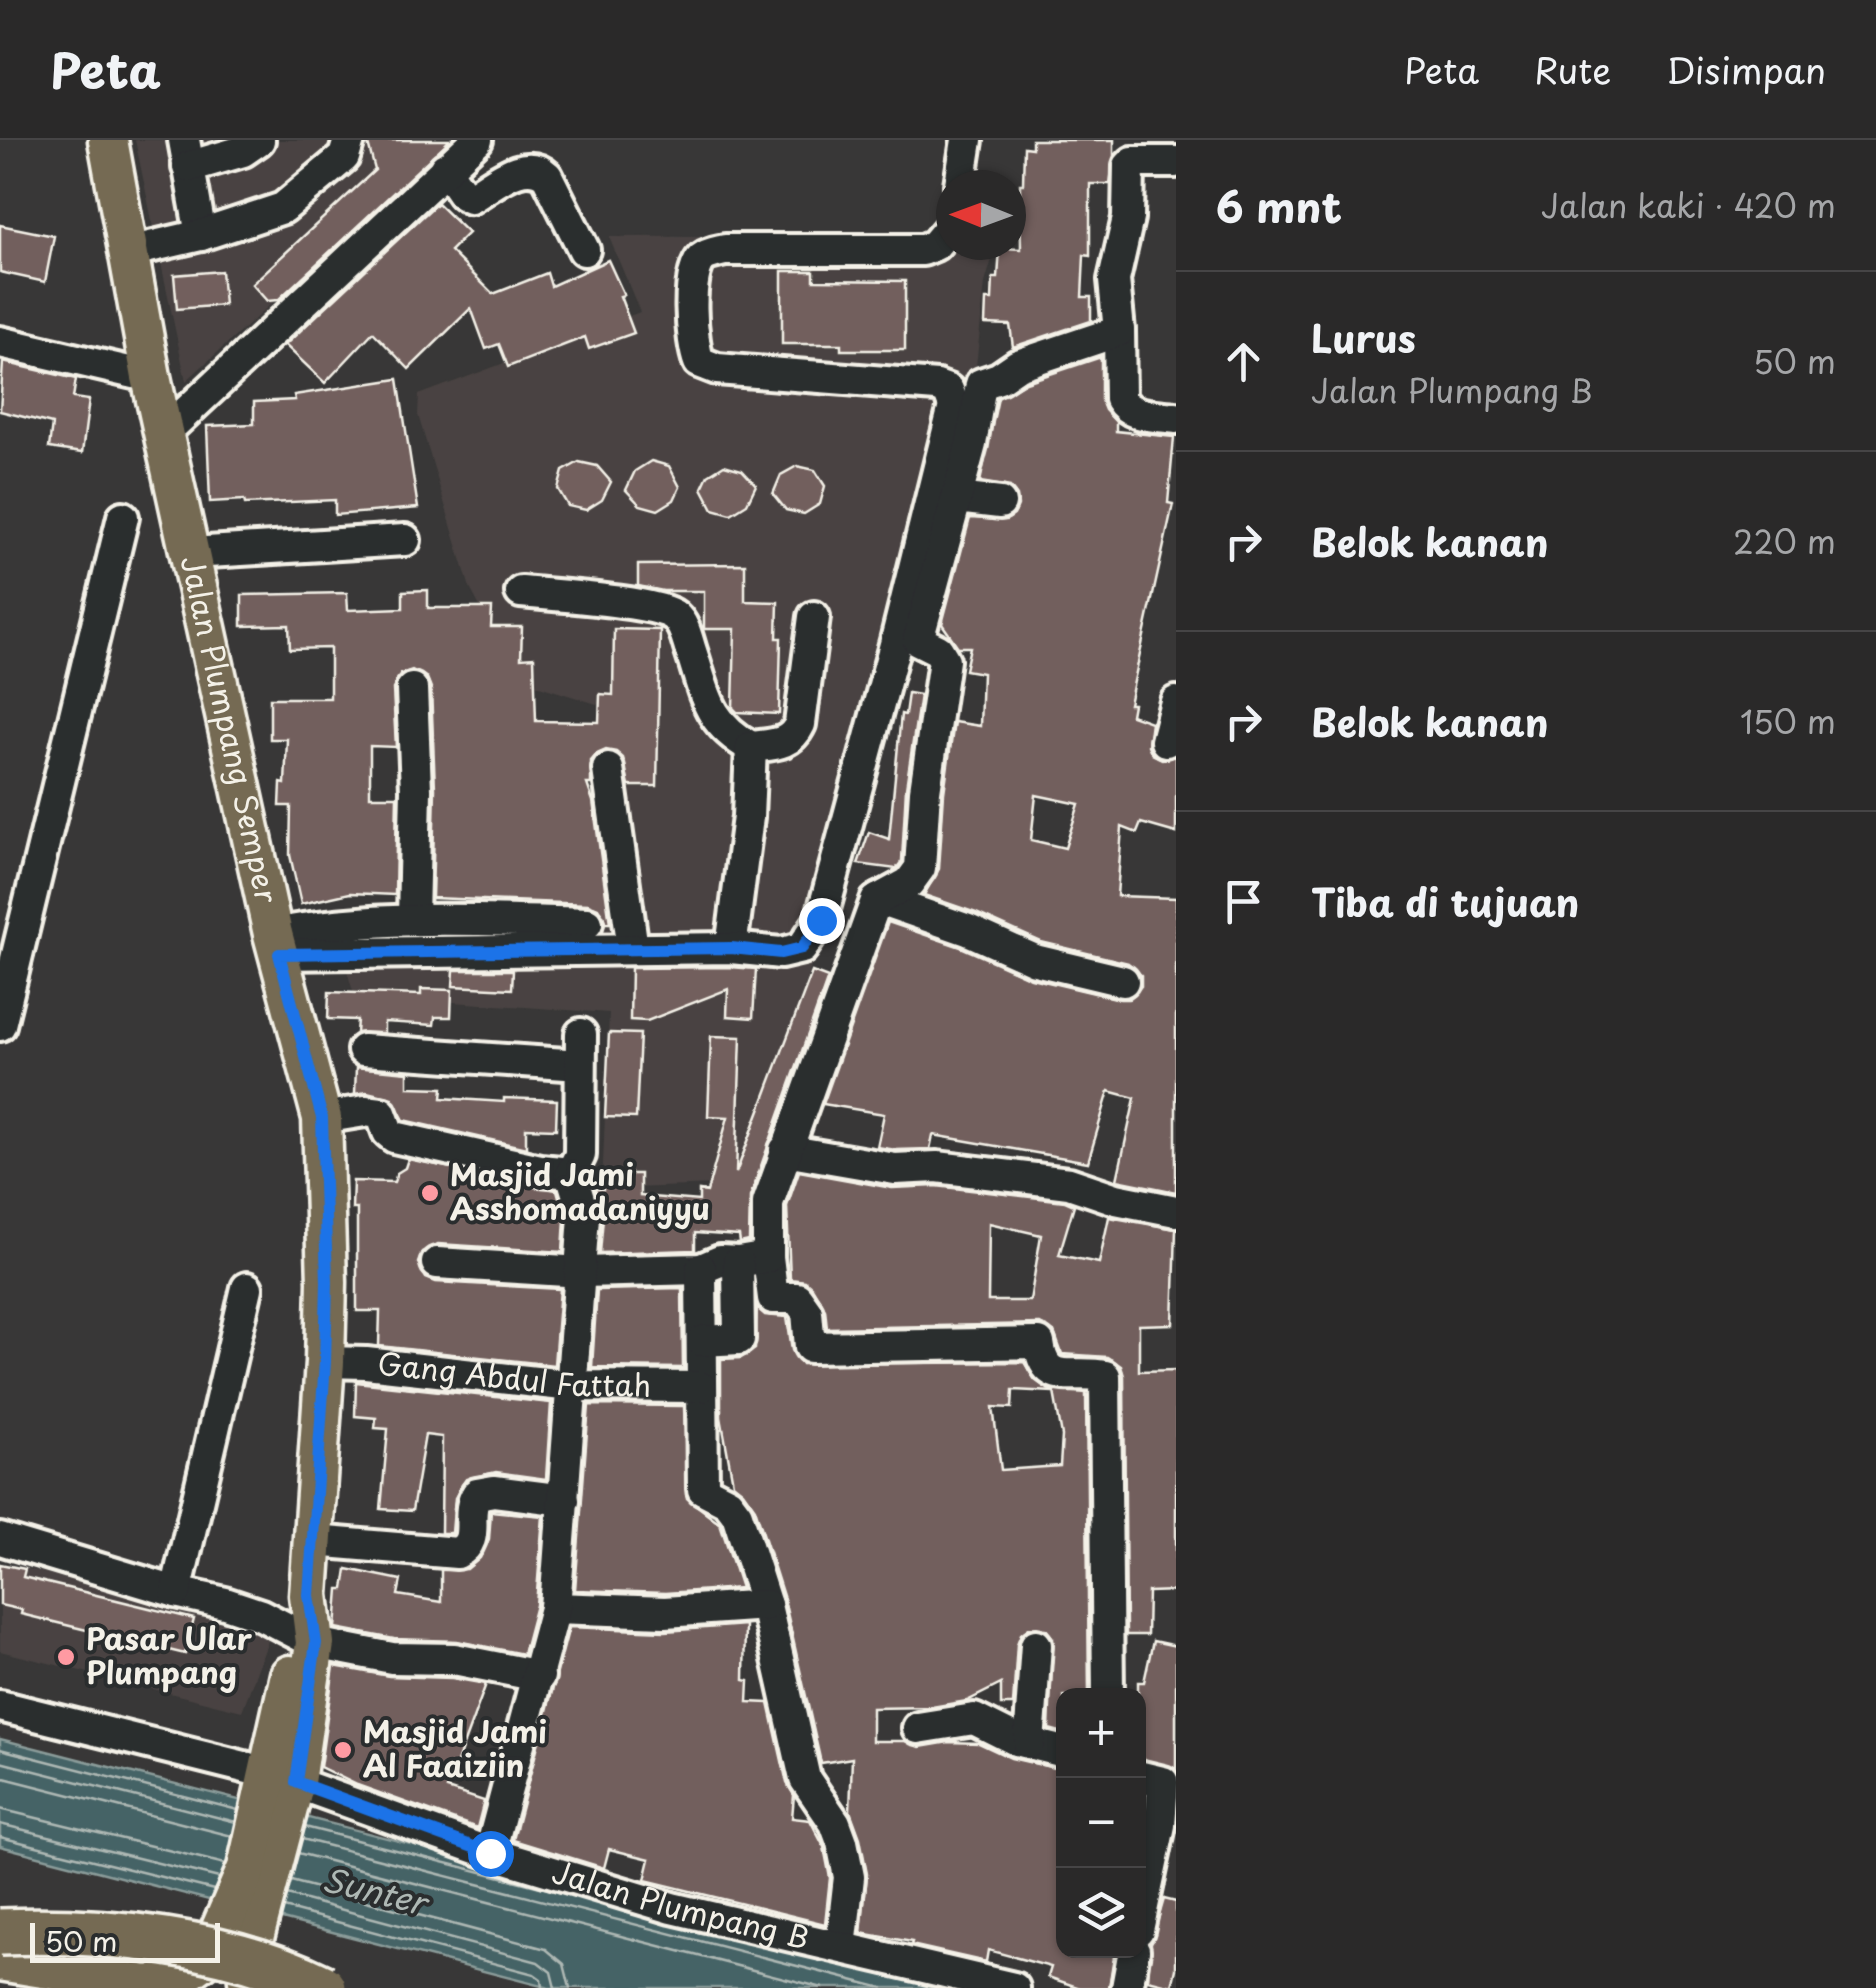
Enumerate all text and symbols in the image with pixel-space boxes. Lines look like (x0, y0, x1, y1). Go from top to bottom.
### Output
text: Peta (50, 33, 161, 105)
text: Peta (1404, 43, 1479, 96)
text: Rute (1534, 43, 1611, 96)
text: Disimpan (1666, 43, 1826, 96)
north arrow (936, 170, 1026, 260)
text: 6 mnt (1216, 174, 1342, 237)
text: Jalan kaki · 420 m (1541, 181, 1836, 229)
text: Lurus (1311, 309, 1416, 366)
icon: ahead (1216, 334, 1271, 389)
text: 50 m (1753, 337, 1836, 385)
text: Jalan Plumpang B (1311, 366, 1593, 414)
text: Belok kanan (1311, 513, 1548, 570)
icon: right (1216, 514, 1271, 569)
text: 220 m (1733, 517, 1836, 565)
street label: Jalan Plumpang Semper (171, 551, 291, 908)
text: Belok kanan (1311, 693, 1548, 750)
icon: right (1216, 694, 1271, 749)
text: 150 m (1740, 697, 1836, 745)
text: Tiba di tujuan (1311, 873, 1579, 930)
icon: arrive (1216, 874, 1271, 929)
route end (799, 898, 845, 944)
place label: Masjid Jami Asshomadaniyyu (450, 1151, 710, 1230)
marker: Masjid Jami Asshomadaniyyu (419, 1182, 441, 1204)
street label: Gang Abdul Fattah (375, 1339, 651, 1407)
place label: Pasar Ular Plumpang (86, 1615, 252, 1694)
marker: Pasar Ular Plumpang (55, 1646, 77, 1668)
map controls (1056, 1688, 1146, 1958)
button: + (1056, 1688, 1146, 1778)
place label: Masjid Jami Al Faaiziin (363, 1708, 547, 1787)
marker: Masjid Jami Al Faaiziin (332, 1739, 354, 1761)
button: − (1056, 1778, 1146, 1868)
route start (468, 1831, 514, 1877)
street label: Jalan Plumpang B (547, 1848, 814, 1959)
water label: Sunter (318, 1854, 435, 1927)
button: layers (1056, 1868, 1146, 1958)
scale bar (30, 1918, 220, 1962)
text: 50 m (45, 1919, 118, 1962)

